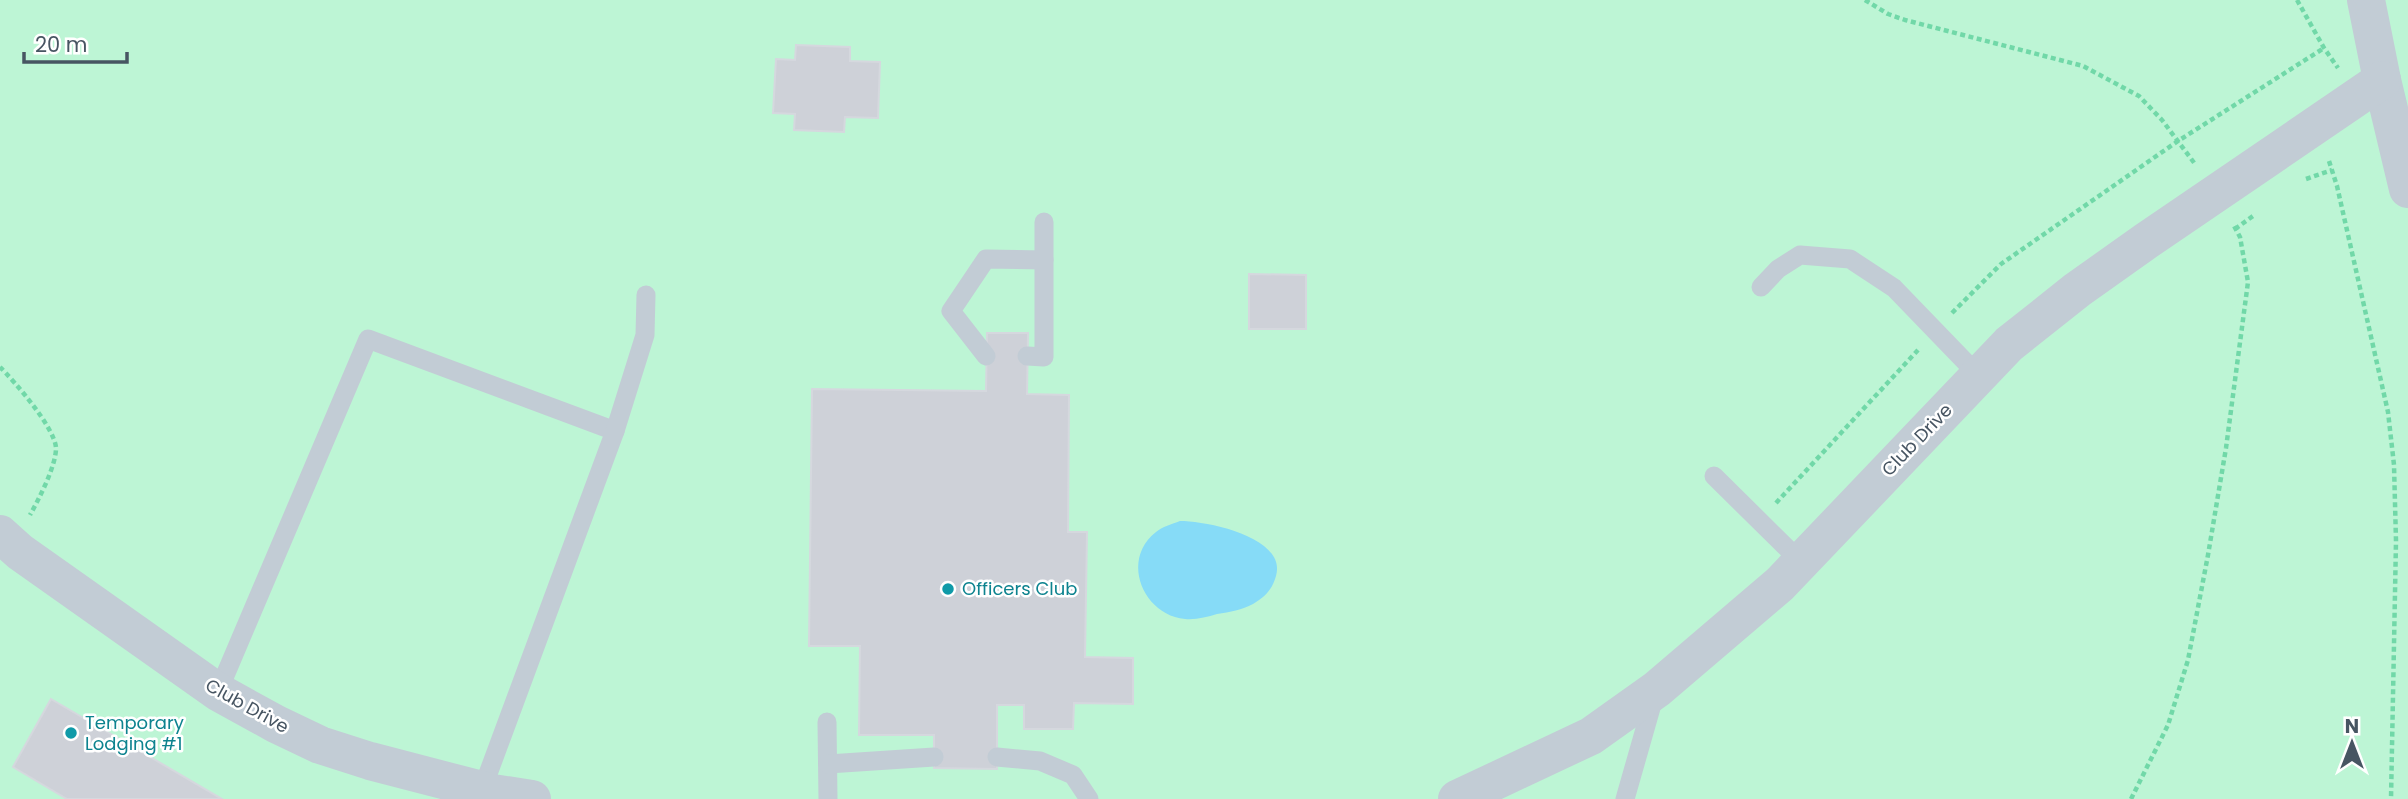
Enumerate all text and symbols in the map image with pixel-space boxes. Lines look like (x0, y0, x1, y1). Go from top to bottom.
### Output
scale bar (24, 21, 128, 65)
text: 20 m (35, 30, 88, 59)
street label: Club Drive (1876, 398, 1958, 481)
place label: Officers Club (962, 576, 1077, 601)
marker: Officers Club (940, 581, 956, 597)
street label: Club Drive (201, 672, 294, 739)
north arrow (2317, 708, 2387, 778)
place label: Temporary Lodging #1 (85, 710, 184, 756)
text: N (2345, 713, 2359, 740)
marker: Temporary Lodging #1 (63, 725, 79, 741)

